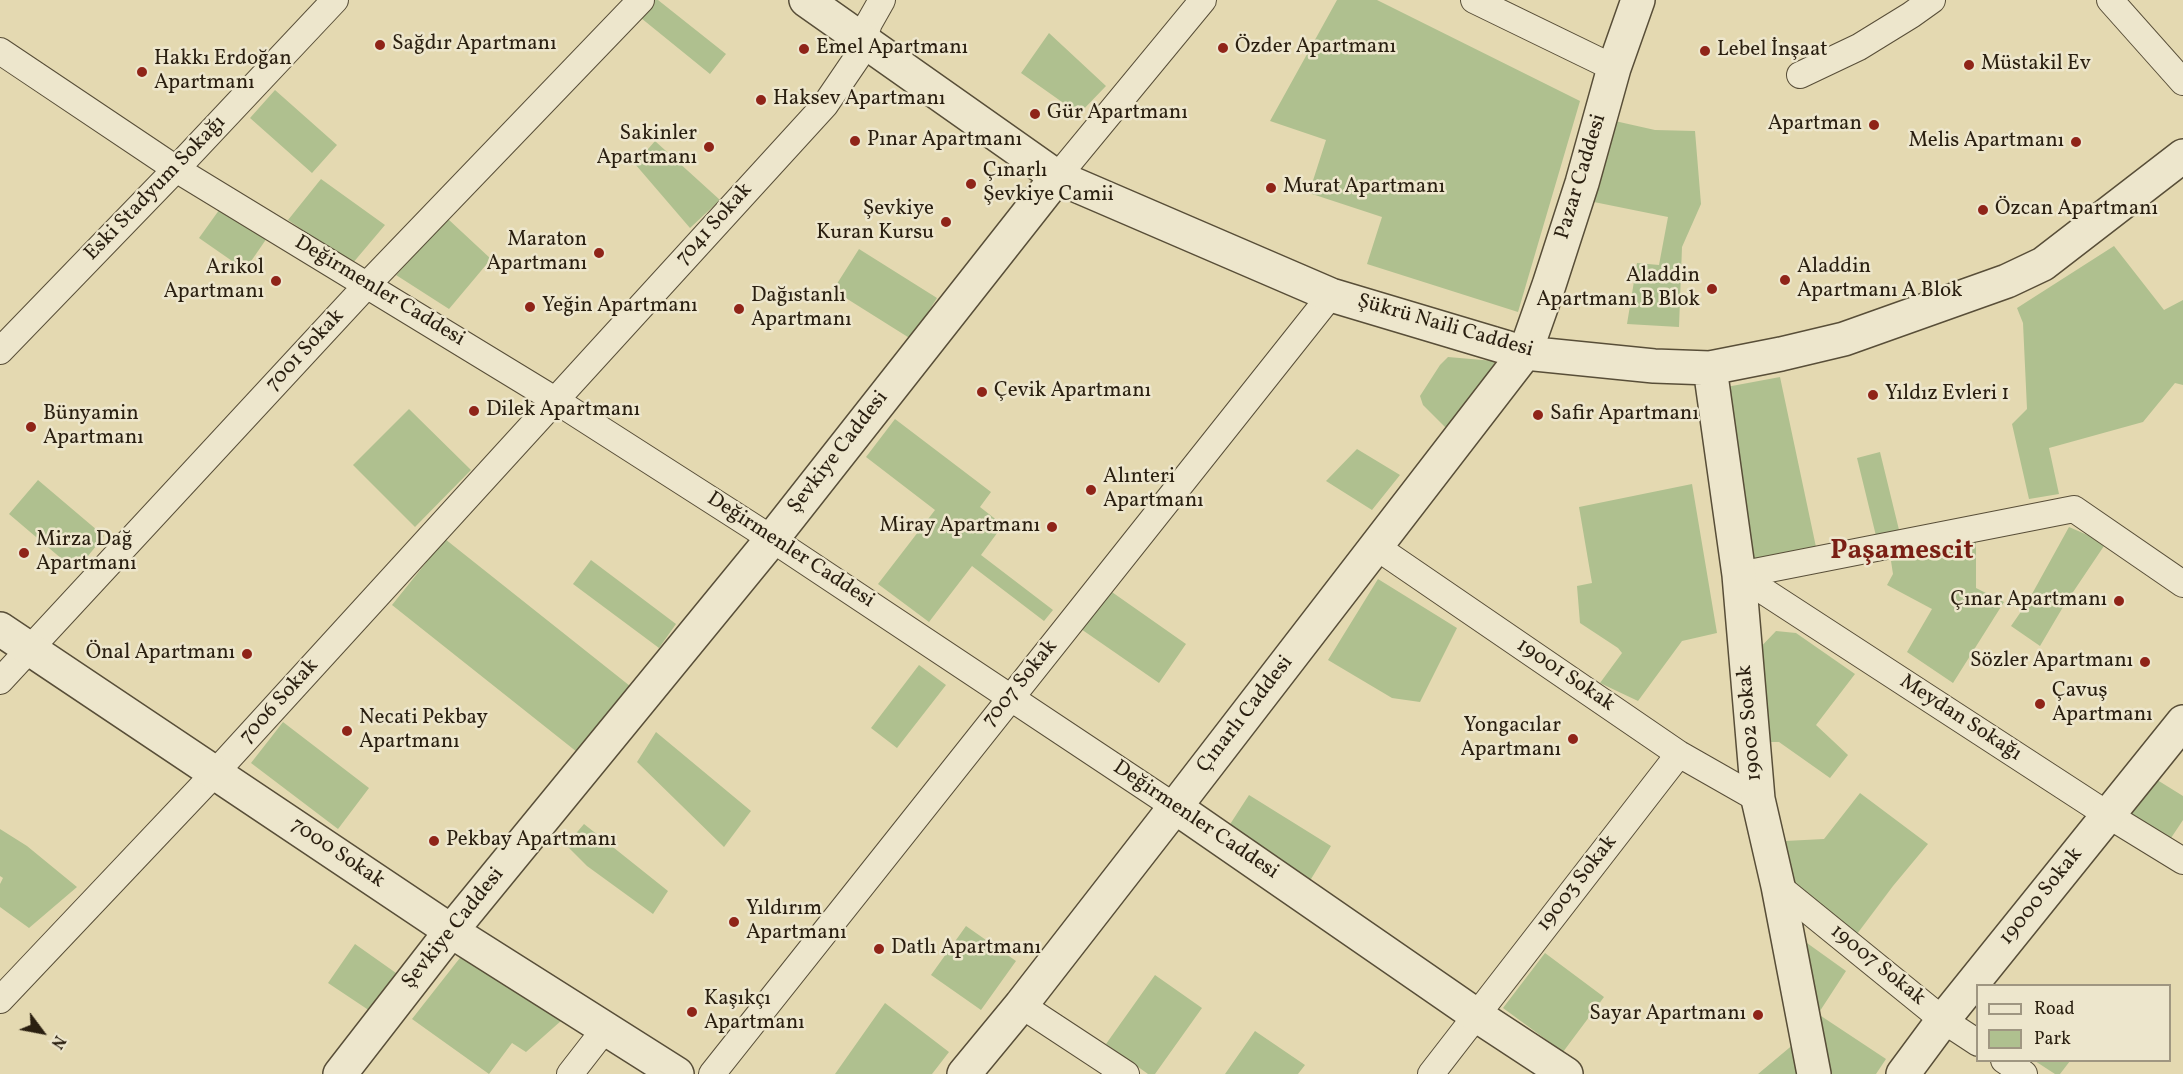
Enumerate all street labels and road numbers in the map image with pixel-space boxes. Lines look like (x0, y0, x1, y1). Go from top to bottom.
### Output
street label: Eski Stadyum Sokağı (80, 111, 232, 267)
street label: Pazar Caddesi (1551, 111, 1613, 243)
street label: 7041 Sokak (671, 179, 759, 271)
street label: Değirmenler Caddesi (289, 231, 469, 353)
street label: Şükrü Naili Caddesi (1354, 290, 1536, 364)
street label: 7001 Sokak (262, 305, 350, 397)
street label: Şevkiye Caddesi (783, 387, 895, 519)
street label: Değirmenler Caddesi (702, 487, 878, 615)
street label: 19001 Sokak (1511, 634, 1619, 718)
street label: 7007 Sokak (978, 635, 1064, 733)
street label: Çınarlı Caddesi (1192, 651, 1300, 779)
street label: 7006 Sokak (235, 654, 325, 750)
street label: 19002 Sokak (1733, 664, 1769, 782)
street label: Meydan Sokağı (1894, 670, 2026, 768)
street label: Değirmenler Caddesi (1107, 756, 1283, 886)
street label: 7000 Sokak (285, 813, 389, 895)
street label: 19003 Sokak (1533, 831, 1623, 937)
street label: 19000 Sokak (1995, 843, 2089, 951)
street label: Şevkiye Caddesi (397, 863, 511, 995)
street label: 19007 Sokak (1824, 920, 1930, 1012)

